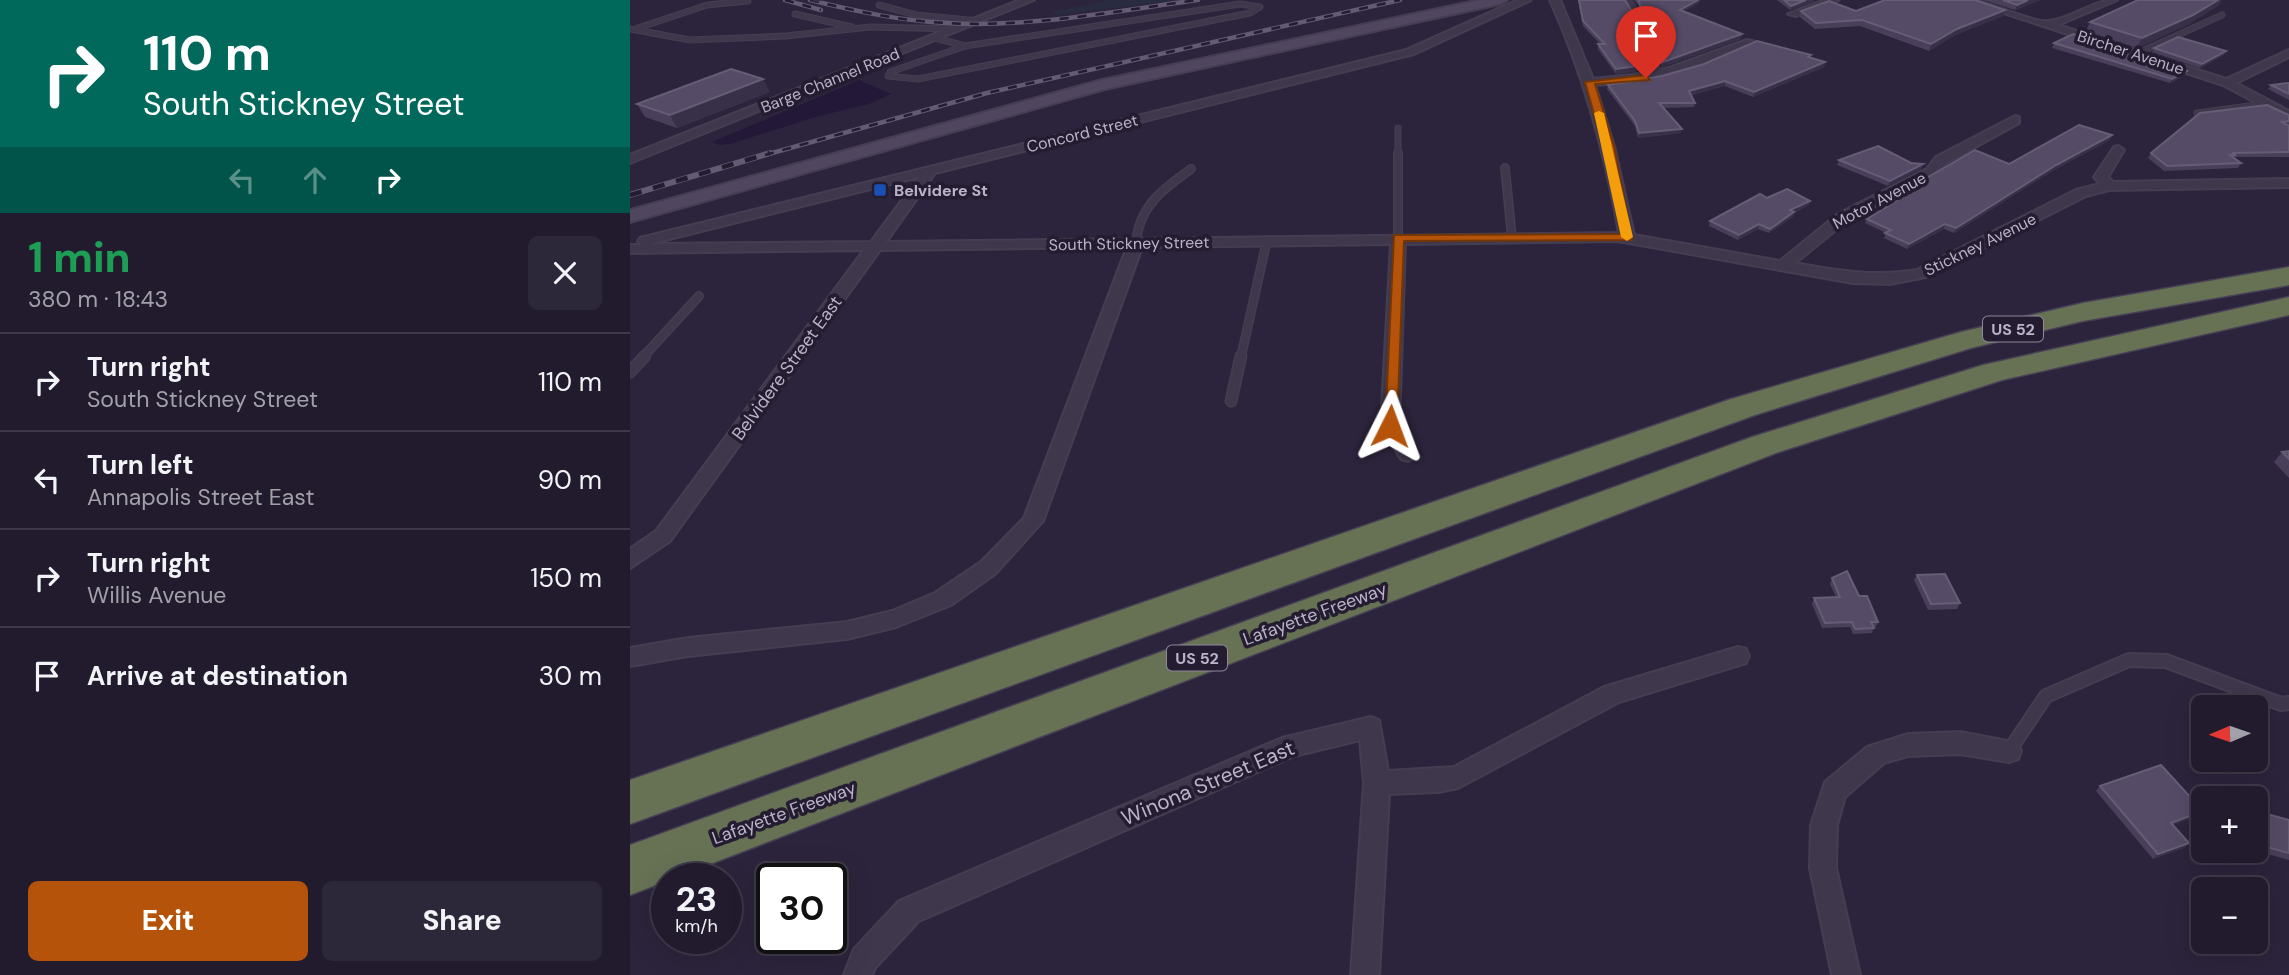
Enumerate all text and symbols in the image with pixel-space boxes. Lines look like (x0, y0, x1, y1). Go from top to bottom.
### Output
pin (1616, 6, 1676, 78)
icon: arrive (1627, 17, 1665, 55)
text: 110 m (143, 21, 271, 85)
street label: Bircher Avenue (2075, 25, 2187, 80)
icon: right (28, 28, 119, 119)
street label: Barge Channel Road (758, 43, 903, 118)
text: South Stickney Street (143, 83, 464, 125)
street label: Concord Street (1024, 110, 1140, 157)
icon: left (223, 161, 261, 199)
icon: ahead (296, 161, 334, 199)
icon: right (369, 161, 407, 199)
street label: Motor Avenue (1829, 167, 1930, 234)
place label: Belvidere St (894, 180, 988, 201)
marker: Belvidere St (872, 182, 888, 198)
street label: Stickney Avenue (1921, 208, 2040, 281)
text: 1 min (28, 230, 131, 285)
street label: South Stickney Street (1048, 232, 1210, 255)
button: close (528, 236, 602, 310)
text: 380 m · 18:43 (28, 284, 168, 314)
street label: Belvidere Street East (726, 291, 848, 445)
road number: US 52 (1983, 316, 2043, 342)
text: Turn right (87, 350, 211, 384)
icon: right (28, 363, 66, 401)
text: 110 m (538, 365, 602, 399)
text: South Stickney Street (87, 384, 318, 414)
position arrow (1353, 389, 1427, 463)
text: Turn left (87, 448, 194, 482)
icon: left (28, 461, 66, 499)
text: 90 m (538, 463, 602, 497)
text: Annapolis Street East (87, 482, 314, 512)
text: Turn right (87, 546, 211, 580)
icon: right (28, 559, 66, 597)
text: 150 m (530, 561, 602, 595)
street label: Lafayette Freeway (1240, 577, 1390, 651)
text: Willis Avenue (87, 580, 226, 610)
road number: US 52 (1167, 646, 1227, 670)
icon: arrive (28, 657, 66, 695)
text: Arrive at destination (87, 659, 348, 693)
text: 30 m (539, 659, 602, 693)
north arrow (2191, 695, 2268, 772)
map controls (2191, 695, 2268, 954)
street label: Winona Street East (1117, 734, 1299, 832)
street label: Lafayette Freeway (709, 776, 859, 850)
button: + (2191, 786, 2268, 863)
speed limit sign: 30 (756, 863, 847, 954)
text: 23 (676, 876, 717, 922)
button: − (2191, 877, 2268, 954)
button: Exit (28, 881, 308, 961)
button: Share (322, 881, 602, 961)
text: km/h (675, 914, 718, 938)

